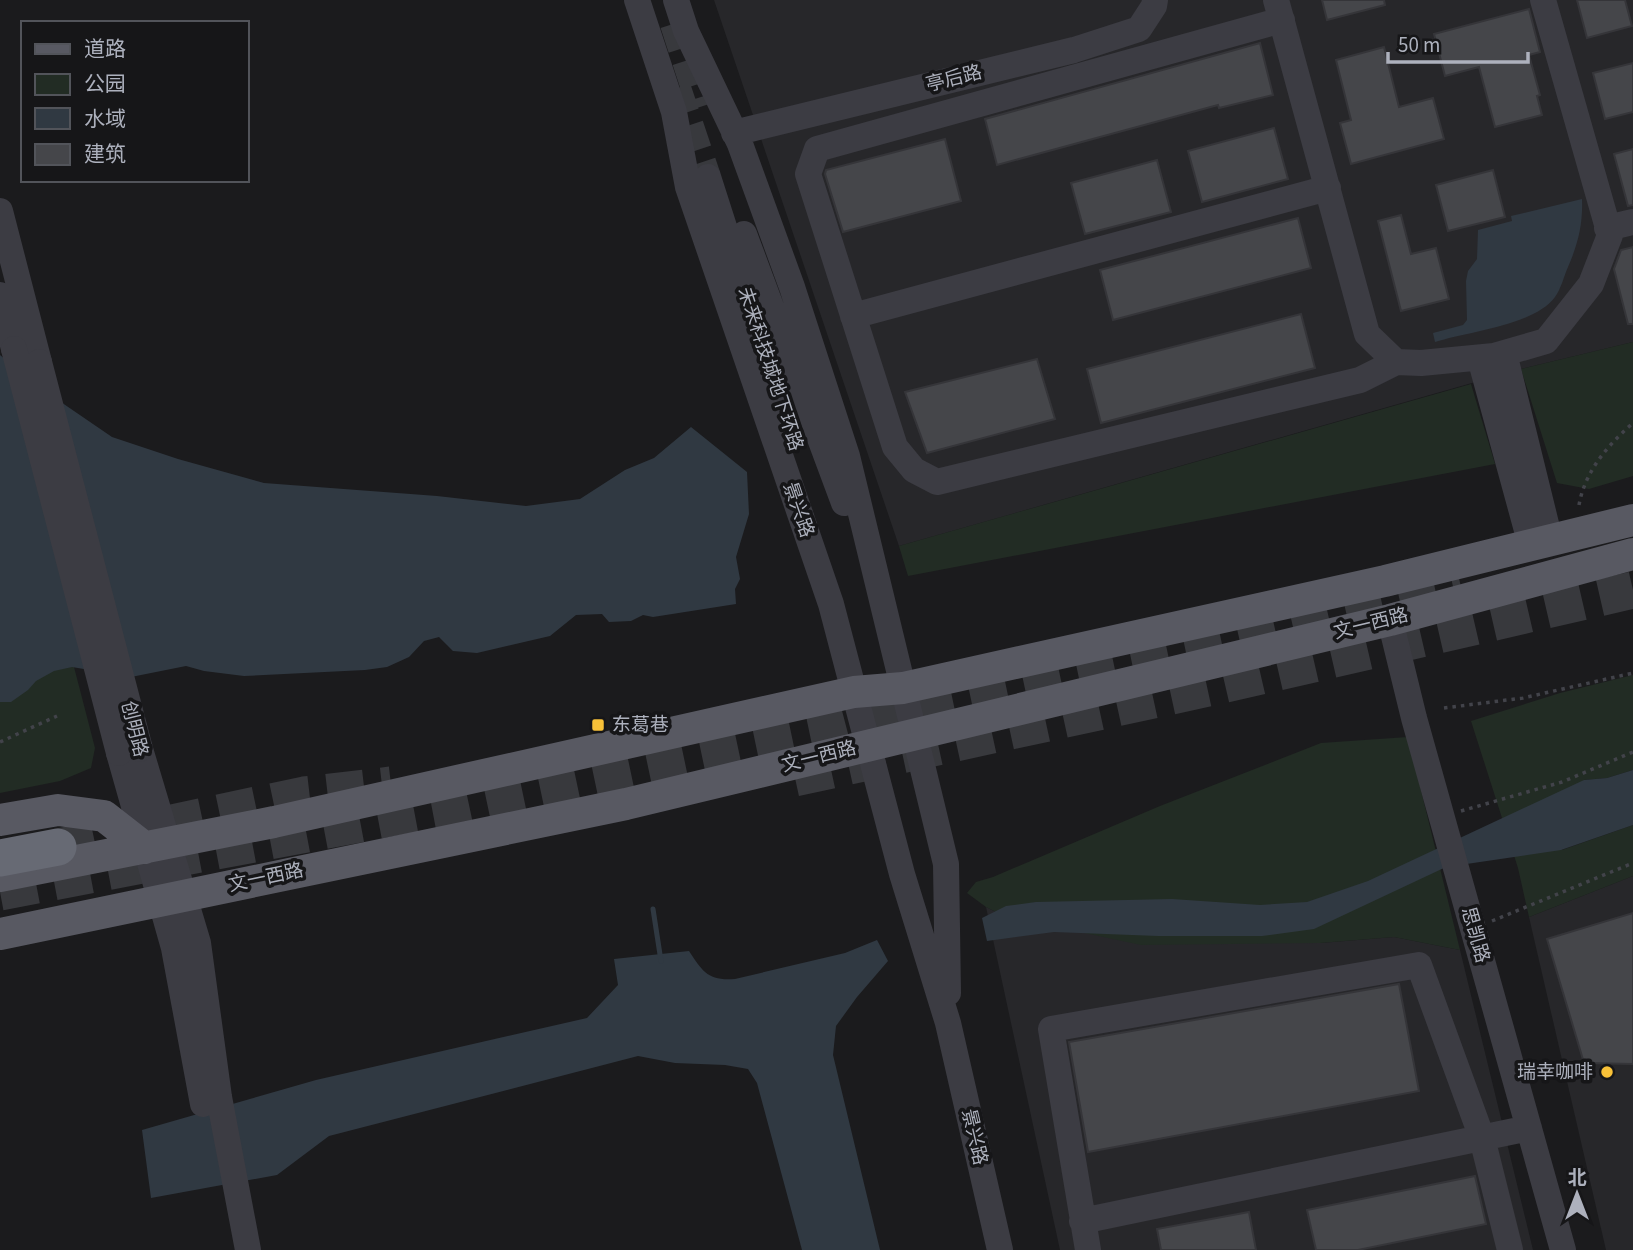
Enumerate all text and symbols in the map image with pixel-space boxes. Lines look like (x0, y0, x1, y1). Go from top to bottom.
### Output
legend (21, 21, 248, 182)
scale bar (1388, 21, 1528, 65)
text: 50 m (1398, 30, 1440, 60)
text: 道路 (84, 34, 126, 64)
street label: 亭后路 (923, 59, 985, 99)
text: 公园 (84, 69, 126, 99)
text: 水域 (84, 104, 126, 134)
text: 建筑 (84, 139, 126, 169)
street label: 未来科技城地下环路 (731, 284, 809, 454)
street label: 景兴路 (776, 479, 820, 541)
street label: 文一西路 (1331, 602, 1411, 646)
street label: 创明路 (114, 698, 154, 760)
place label: 东葛巷 (612, 712, 669, 739)
marker: 东葛巷 (590, 717, 606, 733)
street label: 文一西路 (779, 735, 859, 779)
street label: 文一西路 (226, 857, 306, 899)
street label: 思凯路 (1454, 904, 1496, 966)
place label: 瑞幸咖啡 (1517, 1059, 1593, 1086)
marker: 瑞幸咖啡 (1599, 1064, 1615, 1080)
street label: 景兴路 (954, 1106, 994, 1168)
north arrow (1542, 1159, 1612, 1229)
text: 北 (1567, 1165, 1587, 1192)

